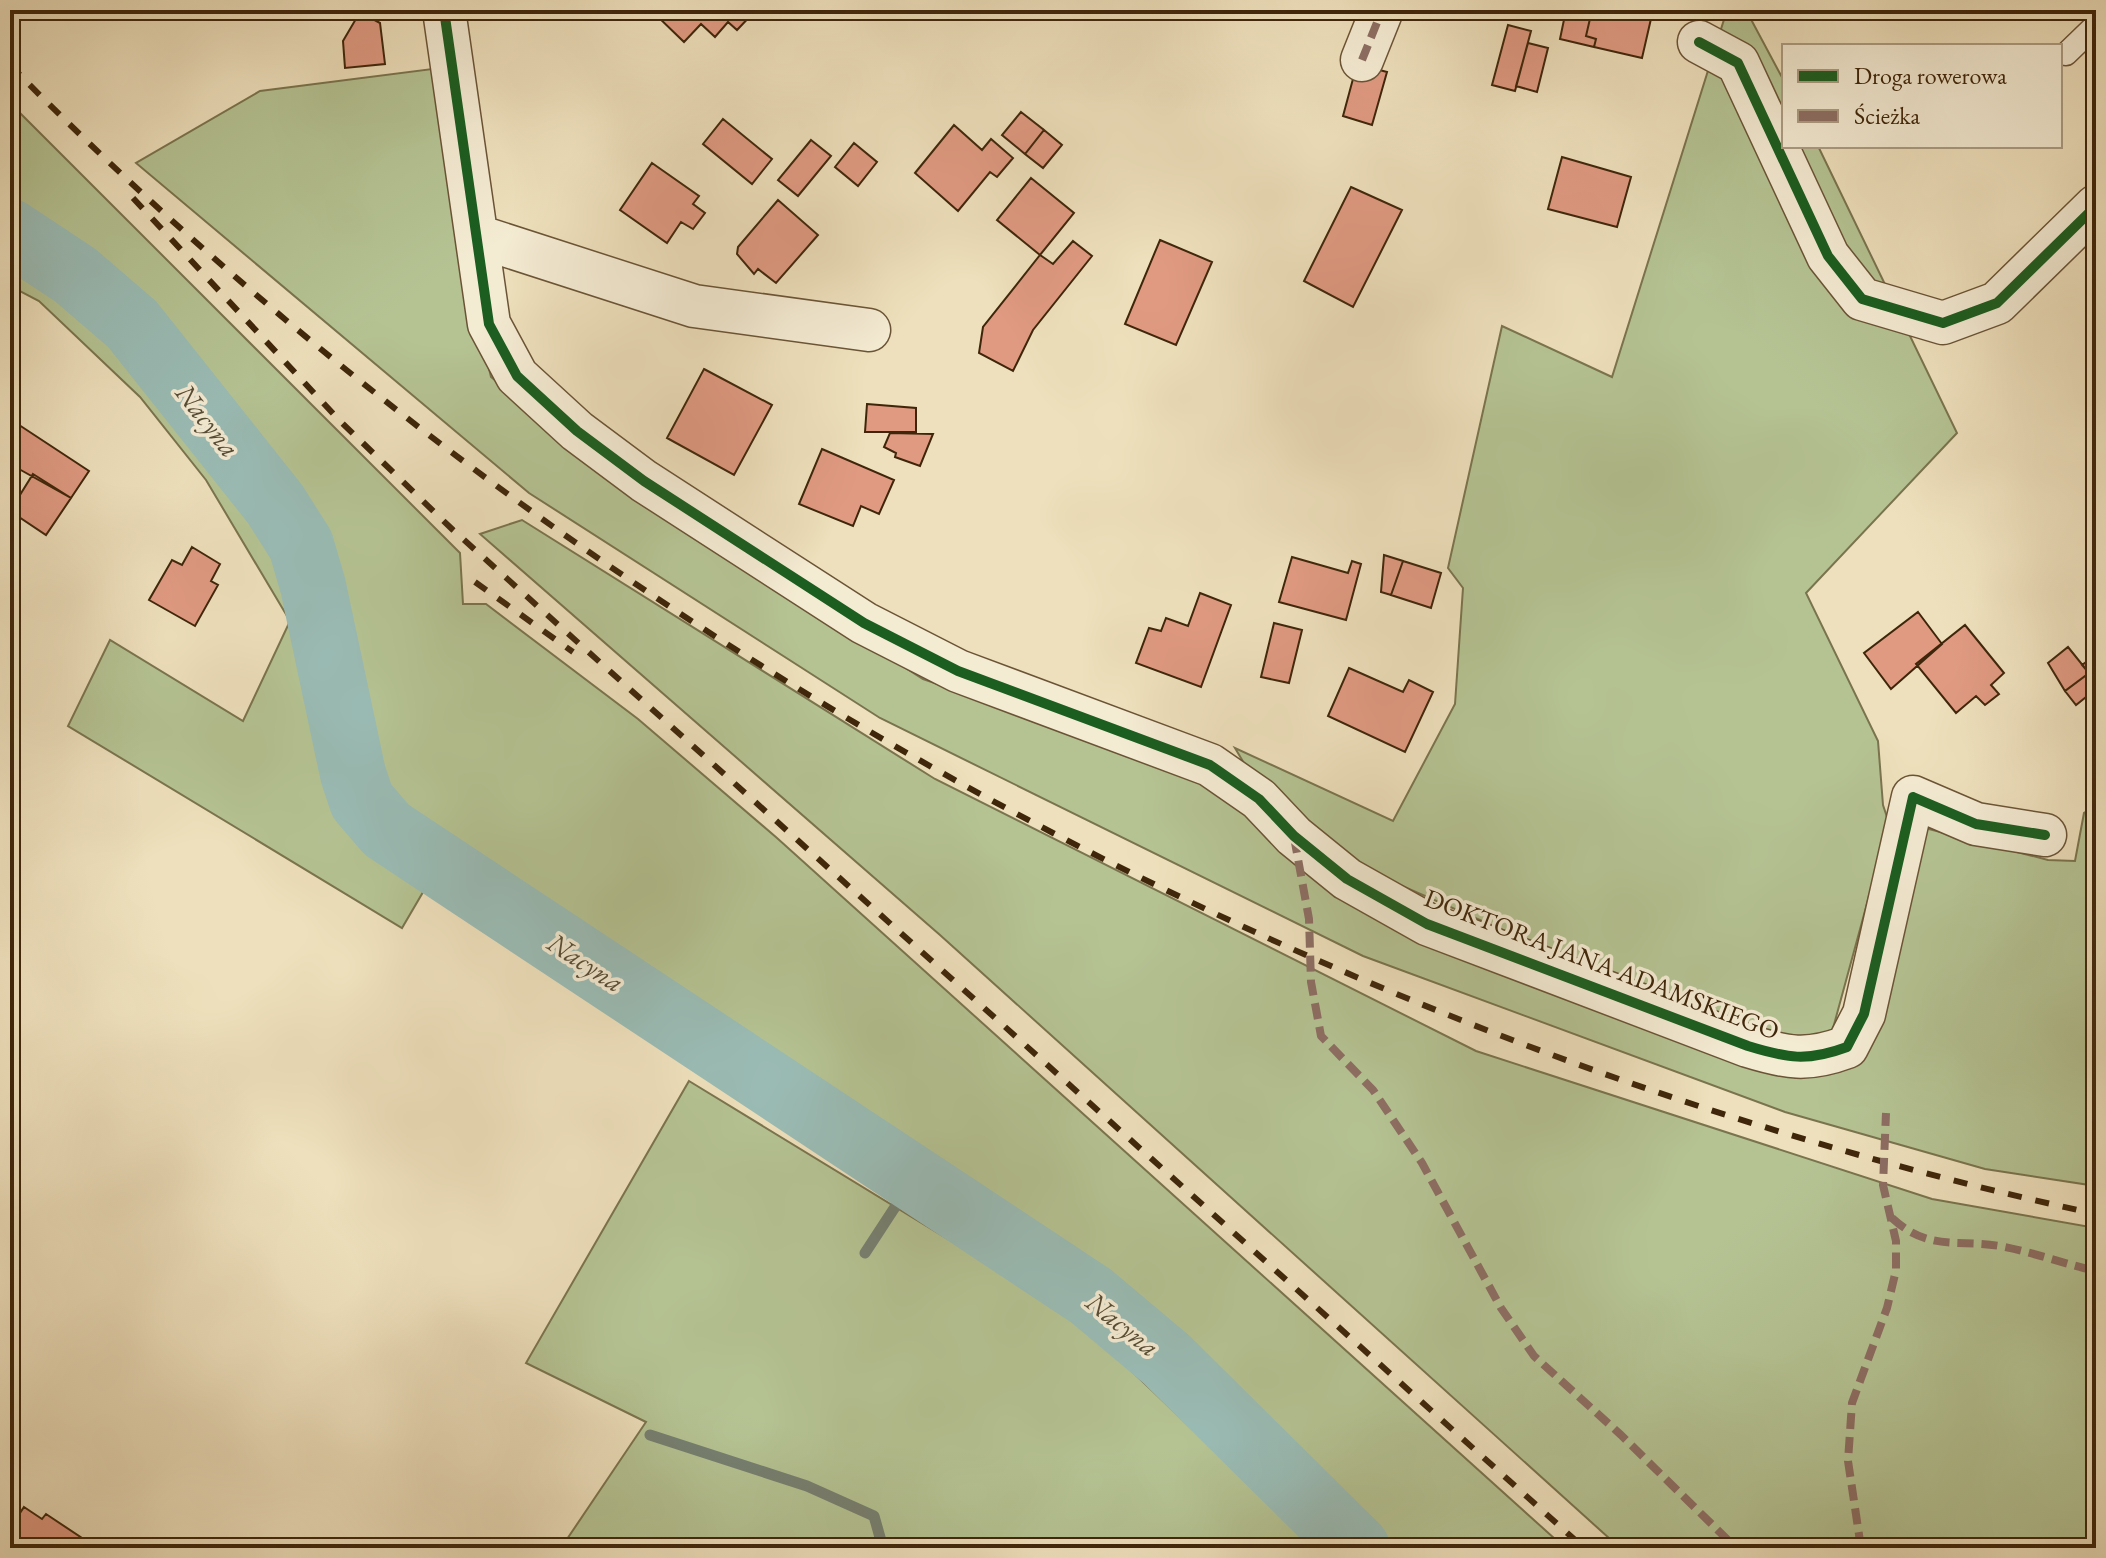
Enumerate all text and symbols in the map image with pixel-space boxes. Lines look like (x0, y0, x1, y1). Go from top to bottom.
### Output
legend (1782, 44, 2062, 148)
text: Droga rowerowa (1854, 60, 2007, 91)
text: Ścieżka (1854, 100, 1920, 131)
water label: Nacyna (167, 375, 248, 464)
street label: DOKTORA JANA ADAMSKIEGO (1420, 880, 1784, 1048)
water label: Nacyna (540, 923, 631, 1000)
water label: Nacyna (1078, 1283, 1167, 1364)

